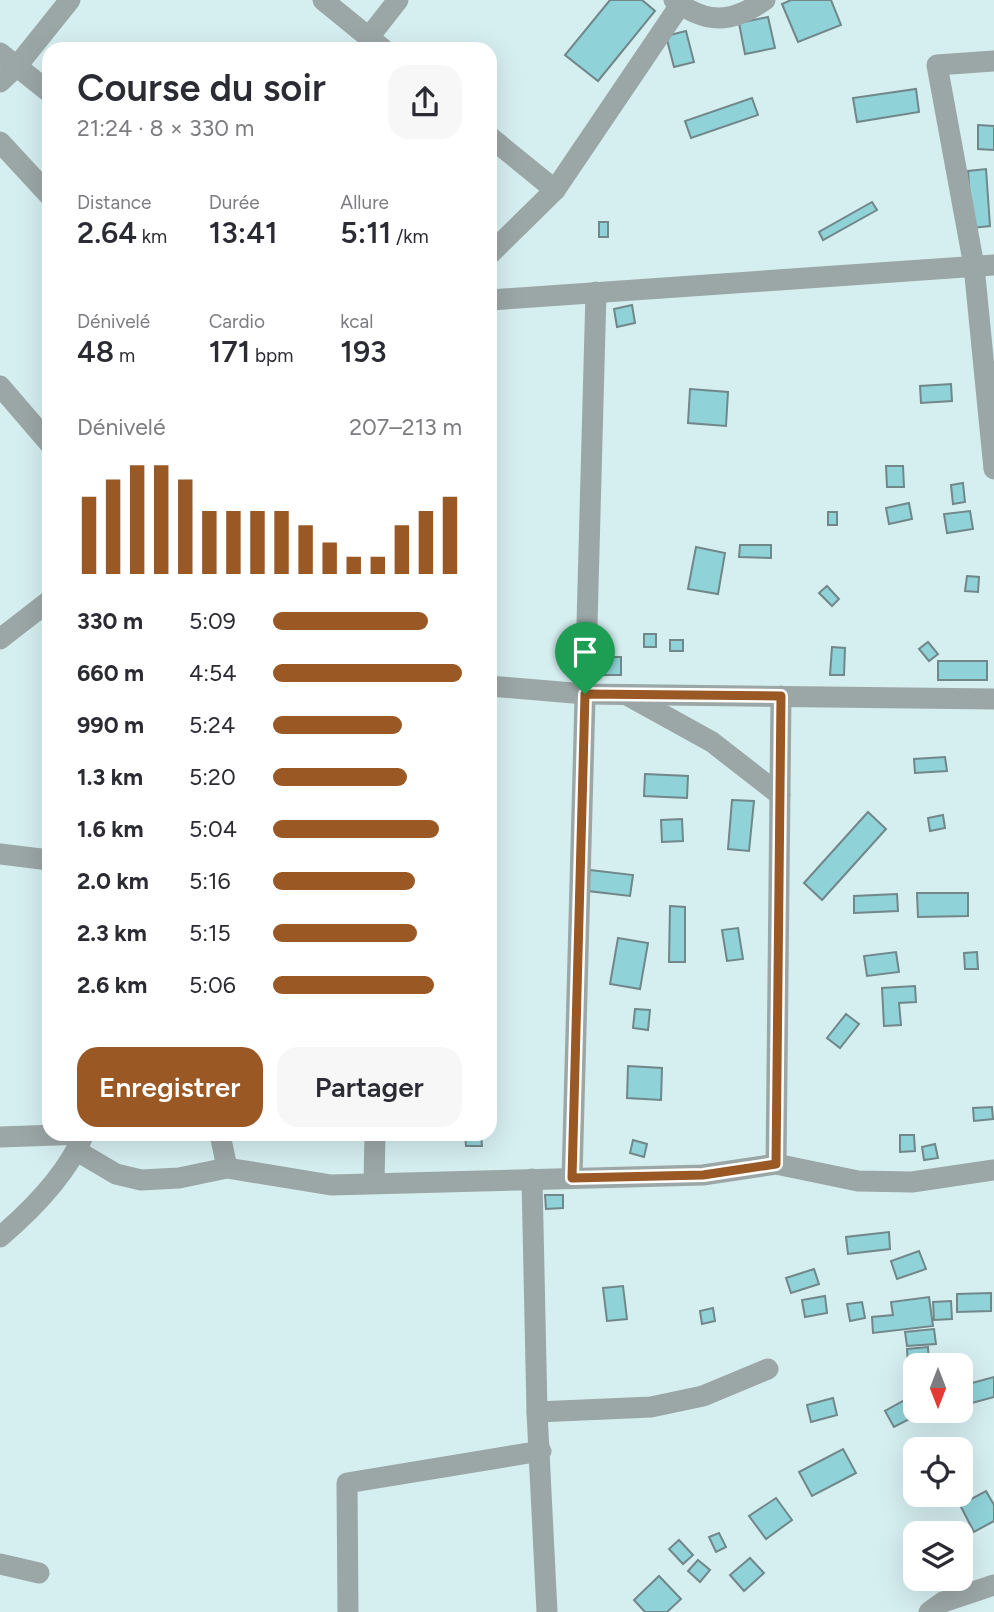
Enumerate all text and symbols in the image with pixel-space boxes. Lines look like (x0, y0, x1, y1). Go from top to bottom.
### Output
text: Course du soir (77, 65, 326, 111)
button: share (388, 65, 462, 139)
text: 21:24 · 8 × 330 m (77, 114, 254, 142)
text: Distance (77, 191, 151, 214)
text: Durée (209, 191, 260, 214)
text: Allure (340, 191, 389, 214)
text: 2.64 (77, 214, 137, 251)
text: 13:41 (209, 214, 278, 251)
text: 5:11 (340, 214, 391, 251)
text: km (137, 225, 167, 248)
text: /km (391, 225, 429, 248)
text: Dénivelé (77, 310, 150, 333)
text: Cardio (209, 310, 265, 333)
text: kcal (340, 310, 374, 333)
text: 48 (77, 333, 114, 370)
text: 171 (209, 333, 250, 370)
text: 193 (340, 333, 387, 370)
text: m (114, 344, 135, 367)
text: bpm (250, 344, 293, 367)
text: Dénivelé (77, 413, 165, 441)
text: 207–213 m (349, 413, 462, 441)
text: 330 m (77, 607, 143, 635)
text: 5:09 (189, 607, 236, 635)
pin (555, 622, 615, 694)
icon: arrive (566, 633, 604, 671)
text: 660 m (77, 659, 144, 687)
text: 4:54 (189, 659, 237, 687)
text: 990 m (77, 711, 144, 739)
text: 5:24 (189, 711, 235, 739)
text: 1.3 km (77, 763, 143, 791)
text: 5:20 (189, 763, 236, 791)
text: 1.6 km (77, 815, 144, 843)
text: 5:04 (189, 815, 237, 843)
text: 2.0 km (77, 867, 149, 895)
text: 5:16 (189, 867, 231, 895)
text: 2.3 km (77, 919, 147, 947)
text: 5:15 (189, 919, 231, 947)
text: 2.6 km (77, 971, 147, 999)
text: 5:06 (189, 971, 236, 999)
button: Enregistrer (77, 1047, 263, 1127)
button: Partager (277, 1047, 462, 1127)
north arrow (903, 1353, 973, 1423)
map controls (903, 1353, 973, 1591)
button: locate (903, 1437, 973, 1507)
button: layers (903, 1521, 973, 1591)

